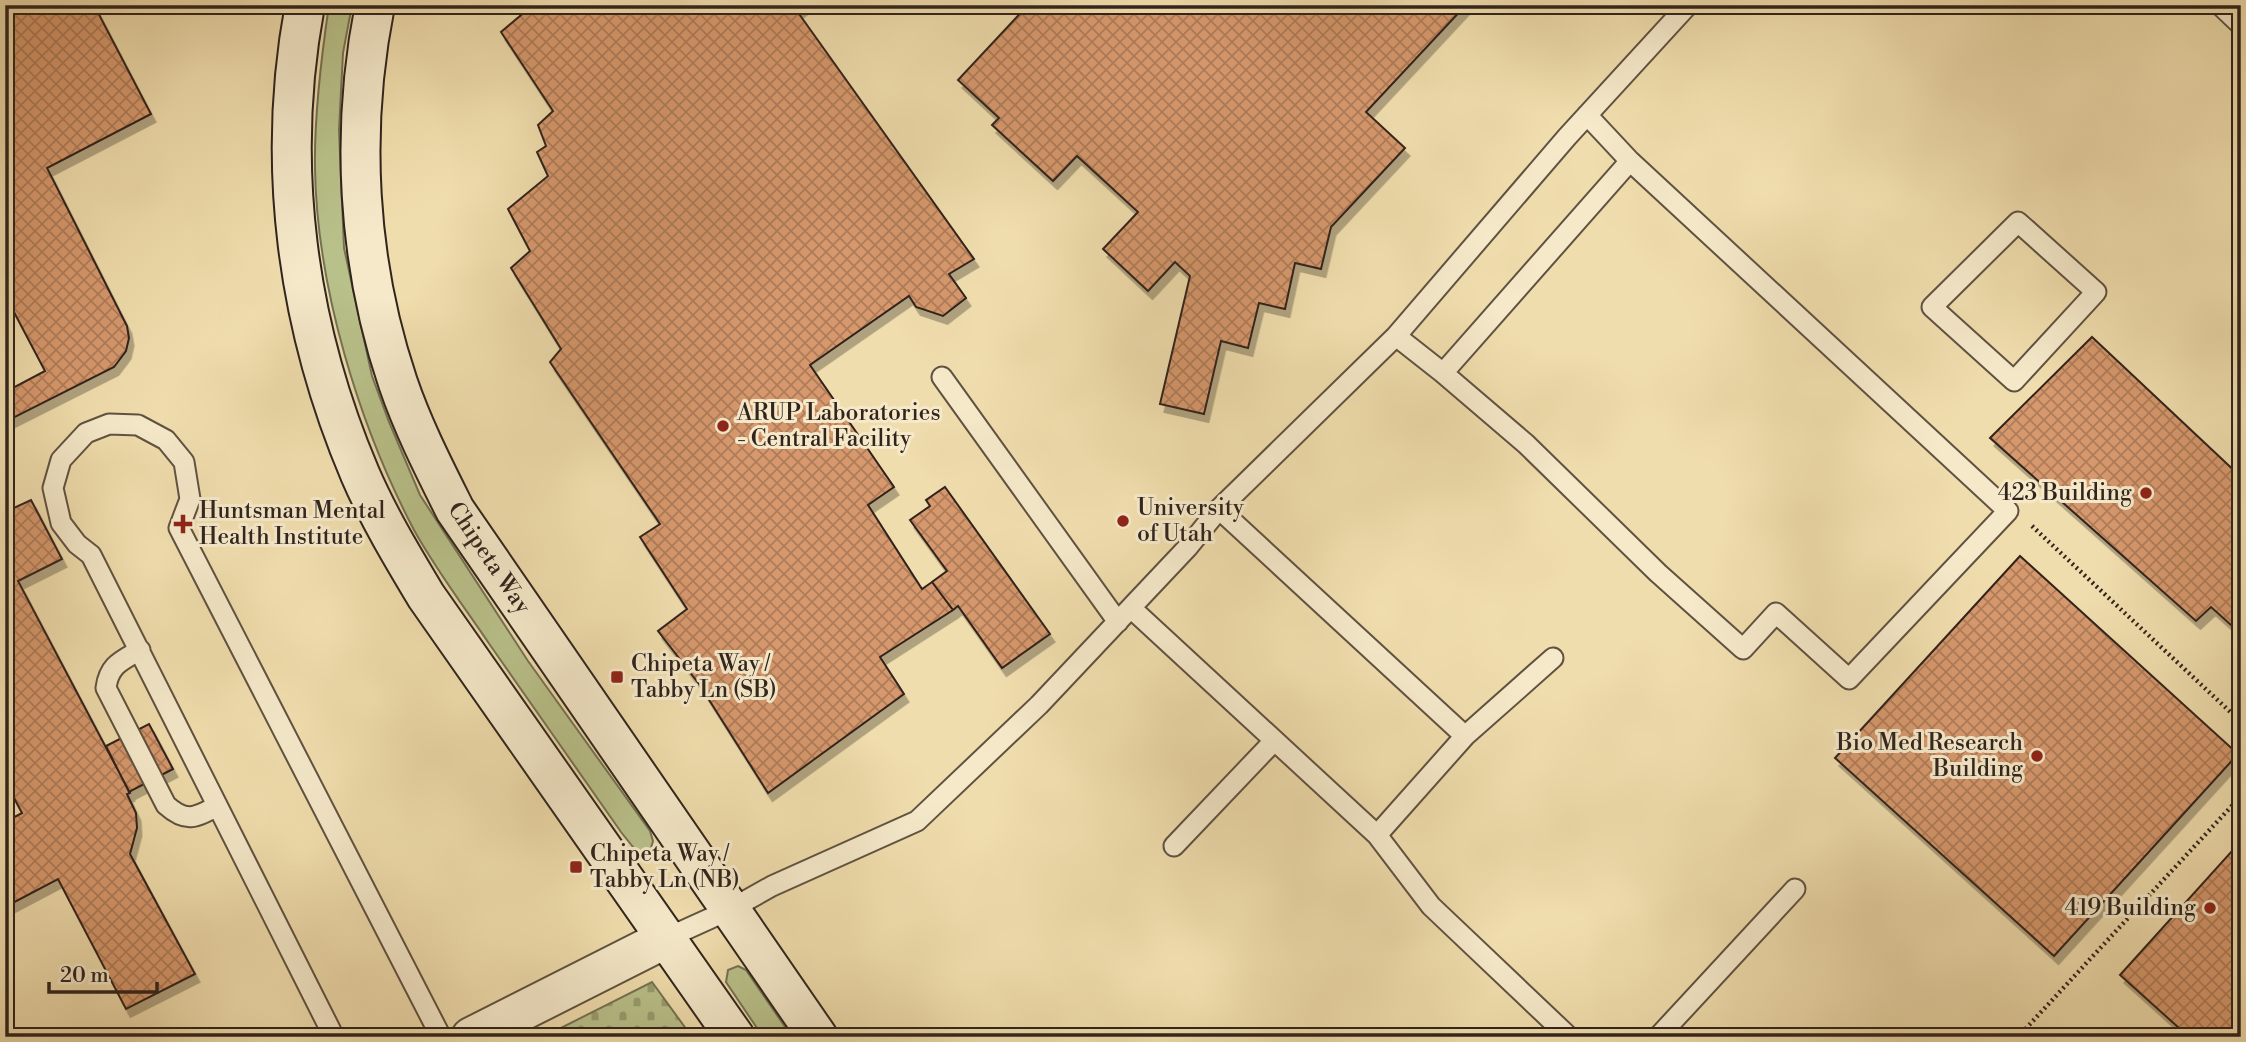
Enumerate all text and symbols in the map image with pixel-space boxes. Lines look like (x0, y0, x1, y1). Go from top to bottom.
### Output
place label: ARUP Laboratories - Central Facility (736, 399, 940, 453)
marker: ARUP Laboratories - Central Facility (715, 418, 731, 434)
place label: 423 Building (1998, 479, 2132, 507)
marker: 423 Building (2138, 485, 2154, 501)
place label: University of Utah (1137, 494, 1245, 548)
place label: Huntsman Mental Health Institute (199, 497, 385, 551)
street label: Chipeta Way (441, 497, 537, 620)
marker: University of Utah (1115, 513, 1131, 529)
marker: Huntsman Mental Health Institute (173, 514, 193, 534)
place label: Chipeta Way / Tabby Ln (SB) (631, 650, 777, 704)
marker: Chipeta Way / Tabby Ln (SB) (609, 669, 625, 685)
place label: Bio Med Research Building (1835, 729, 2023, 783)
marker: Bio Med Research Building (2029, 748, 2045, 764)
place label: Chipeta Way / Tabby Ln (NB) (590, 840, 740, 894)
marker: Chipeta Way / Tabby Ln (NB) (568, 859, 584, 875)
place label: 419 Building (2065, 894, 2196, 922)
marker: 419 Building (2202, 900, 2218, 916)
scale bar (49, 951, 158, 995)
text: 20 m (60, 963, 109, 989)

